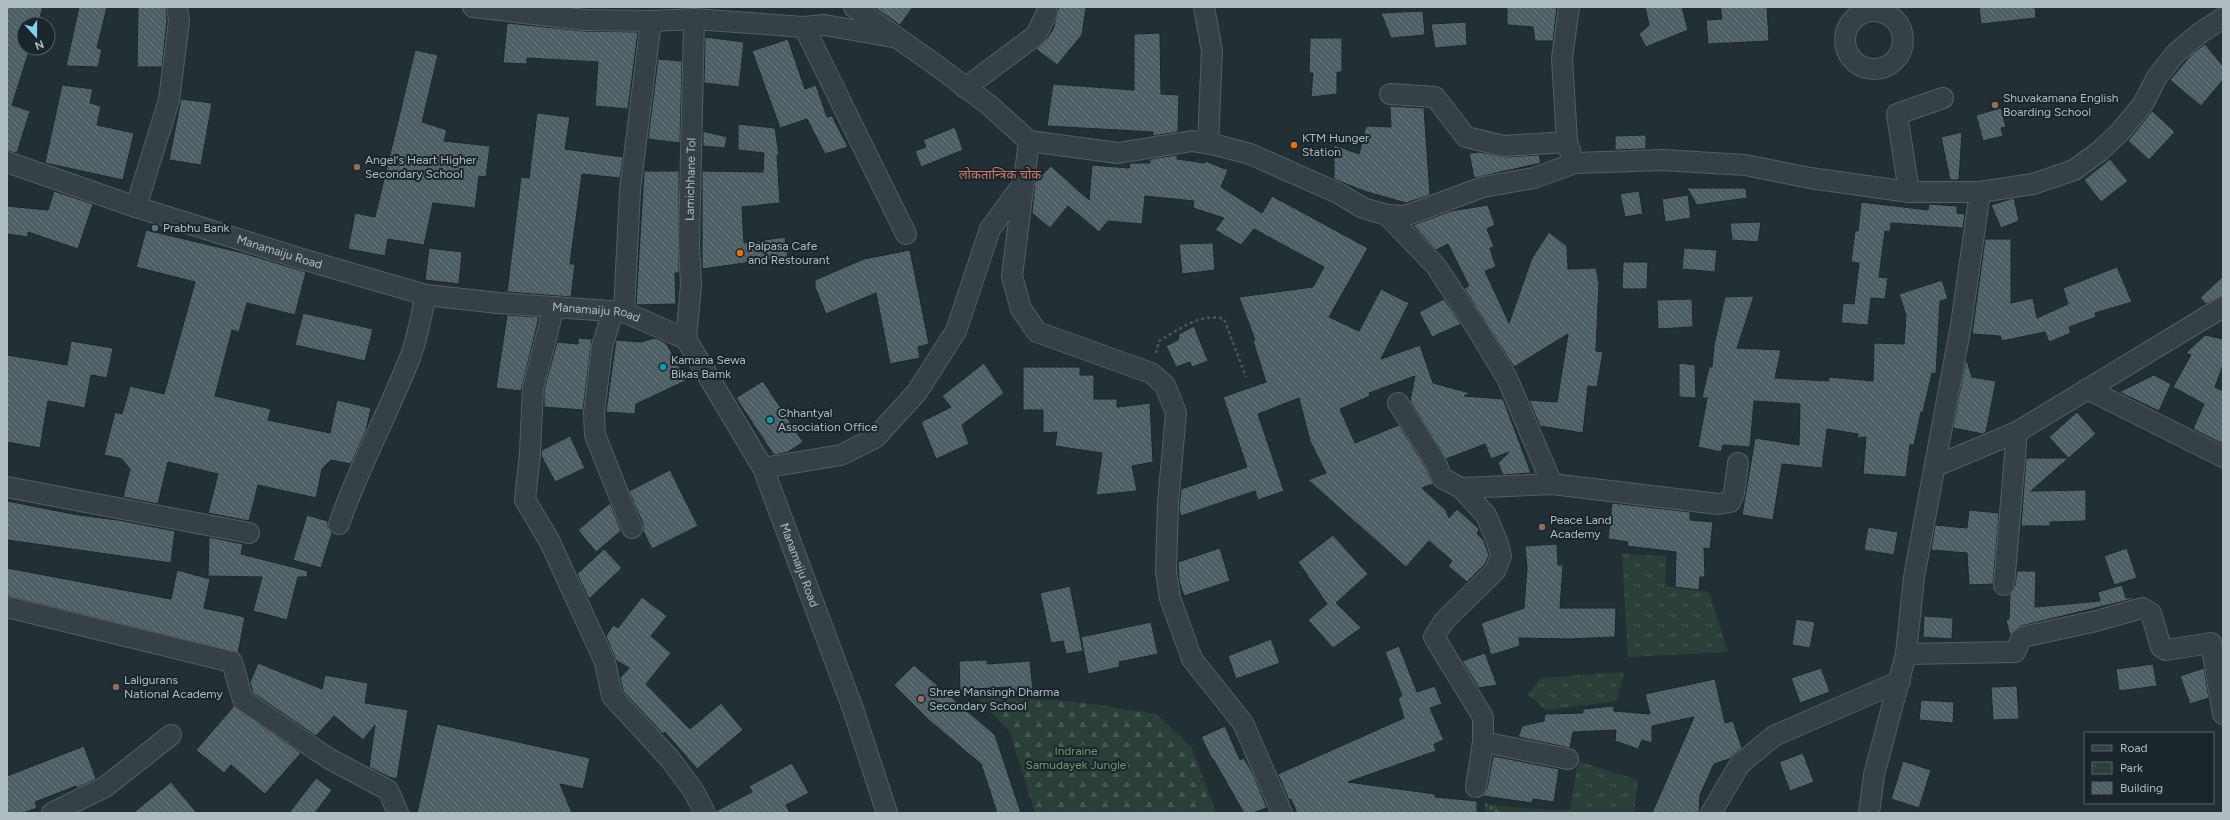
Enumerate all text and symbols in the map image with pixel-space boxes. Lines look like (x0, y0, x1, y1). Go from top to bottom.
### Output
north arrow (16, 16, 56, 56)
text: N (33, 37, 46, 52)
place label: Shuvakamana English Boarding School (2003, 91, 2119, 119)
marker: Shuvakamana English Boarding School (1990, 100, 2000, 110)
place label: KTM Hunger Station (1302, 131, 1369, 159)
street label: Lamichhane Tol (683, 138, 698, 221)
marker: KTM Hunger Station (1289, 140, 1299, 150)
place label: Angel's Heart Higher Secondary School (365, 153, 476, 181)
marker: Angel's Heart Higher Secondary School (352, 162, 362, 172)
district label: लोकतान्त्रिक चोक (959, 167, 1042, 182)
place label: Prabhu Bank (163, 221, 230, 235)
marker: Prabhu Bank (150, 223, 160, 233)
street label: Manamaiju Road (235, 232, 324, 272)
place label: Palpasa Cafe and Restourant (748, 239, 831, 267)
marker: Palpasa Cafe and Restourant (735, 248, 745, 258)
street label: Manamaiju Road (552, 300, 642, 325)
place label: Kamana Sewa Bikas Bamk (671, 353, 746, 381)
marker: Kamana Sewa Bikas Bamk (658, 362, 668, 372)
place label: Chhantyal Association Office (778, 406, 878, 434)
marker: Chhantyal Association Office (765, 415, 775, 425)
place label: Peace Land Academy (1550, 513, 1612, 541)
street label: Manamaiju Road (777, 521, 821, 609)
marker: Peace Land Academy (1537, 522, 1547, 532)
place label: Laligurans National Academy (124, 673, 223, 701)
marker: Laligurans National Academy (111, 682, 121, 692)
place label: Shree Mansingh Dharma Secondary School (929, 685, 1059, 713)
marker: Shree Mansingh Dharma Secondary School (916, 694, 926, 704)
legend (2084, 732, 2214, 804)
text: Road (2120, 741, 2148, 755)
park label: Indraine Samudayek Jungle (1026, 744, 1127, 772)
text: Park (2120, 761, 2143, 775)
text: Building (2120, 781, 2163, 795)

